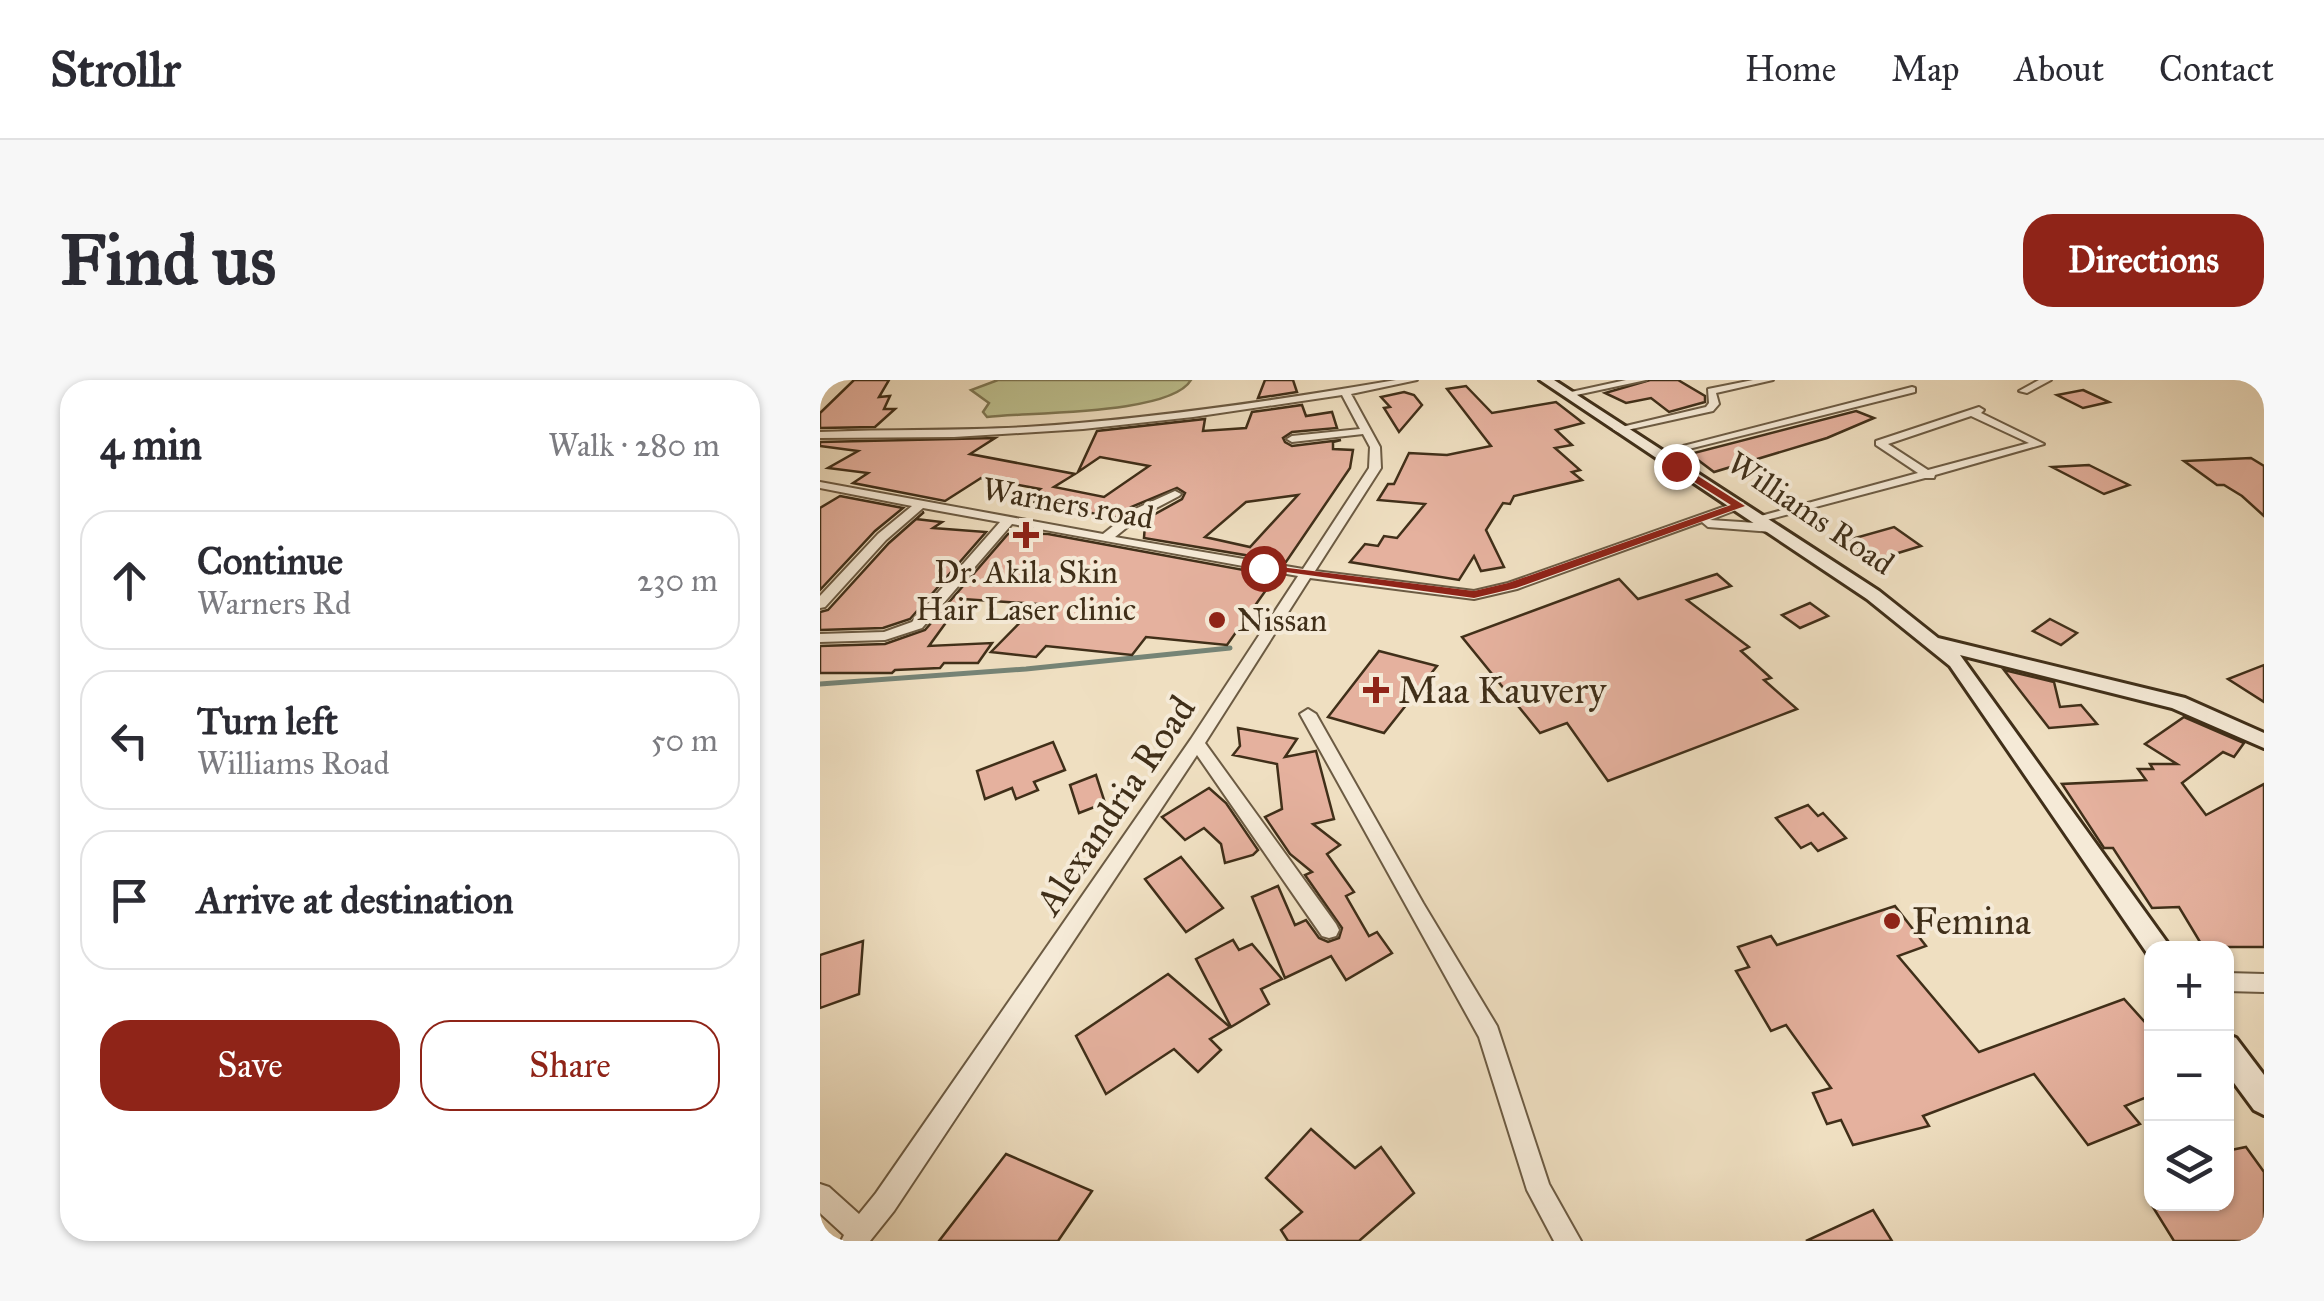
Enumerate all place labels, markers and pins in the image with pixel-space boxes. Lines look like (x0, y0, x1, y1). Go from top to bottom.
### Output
marker: Dr. Akila Skin Hair Laser clinic (1013, 522, 1039, 548)
place label: Dr. Akila Skin Hair Laser clinic (916, 553, 1136, 629)
place label: Nissan (1237, 601, 1327, 640)
marker: Nissan (1206, 609, 1228, 631)
place label: Maa Kauvery (1398, 667, 1607, 713)
marker: Maa Kauvery (1363, 677, 1389, 703)
place label: Femina (1912, 898, 2032, 944)
marker: Femina (1881, 910, 1903, 932)

